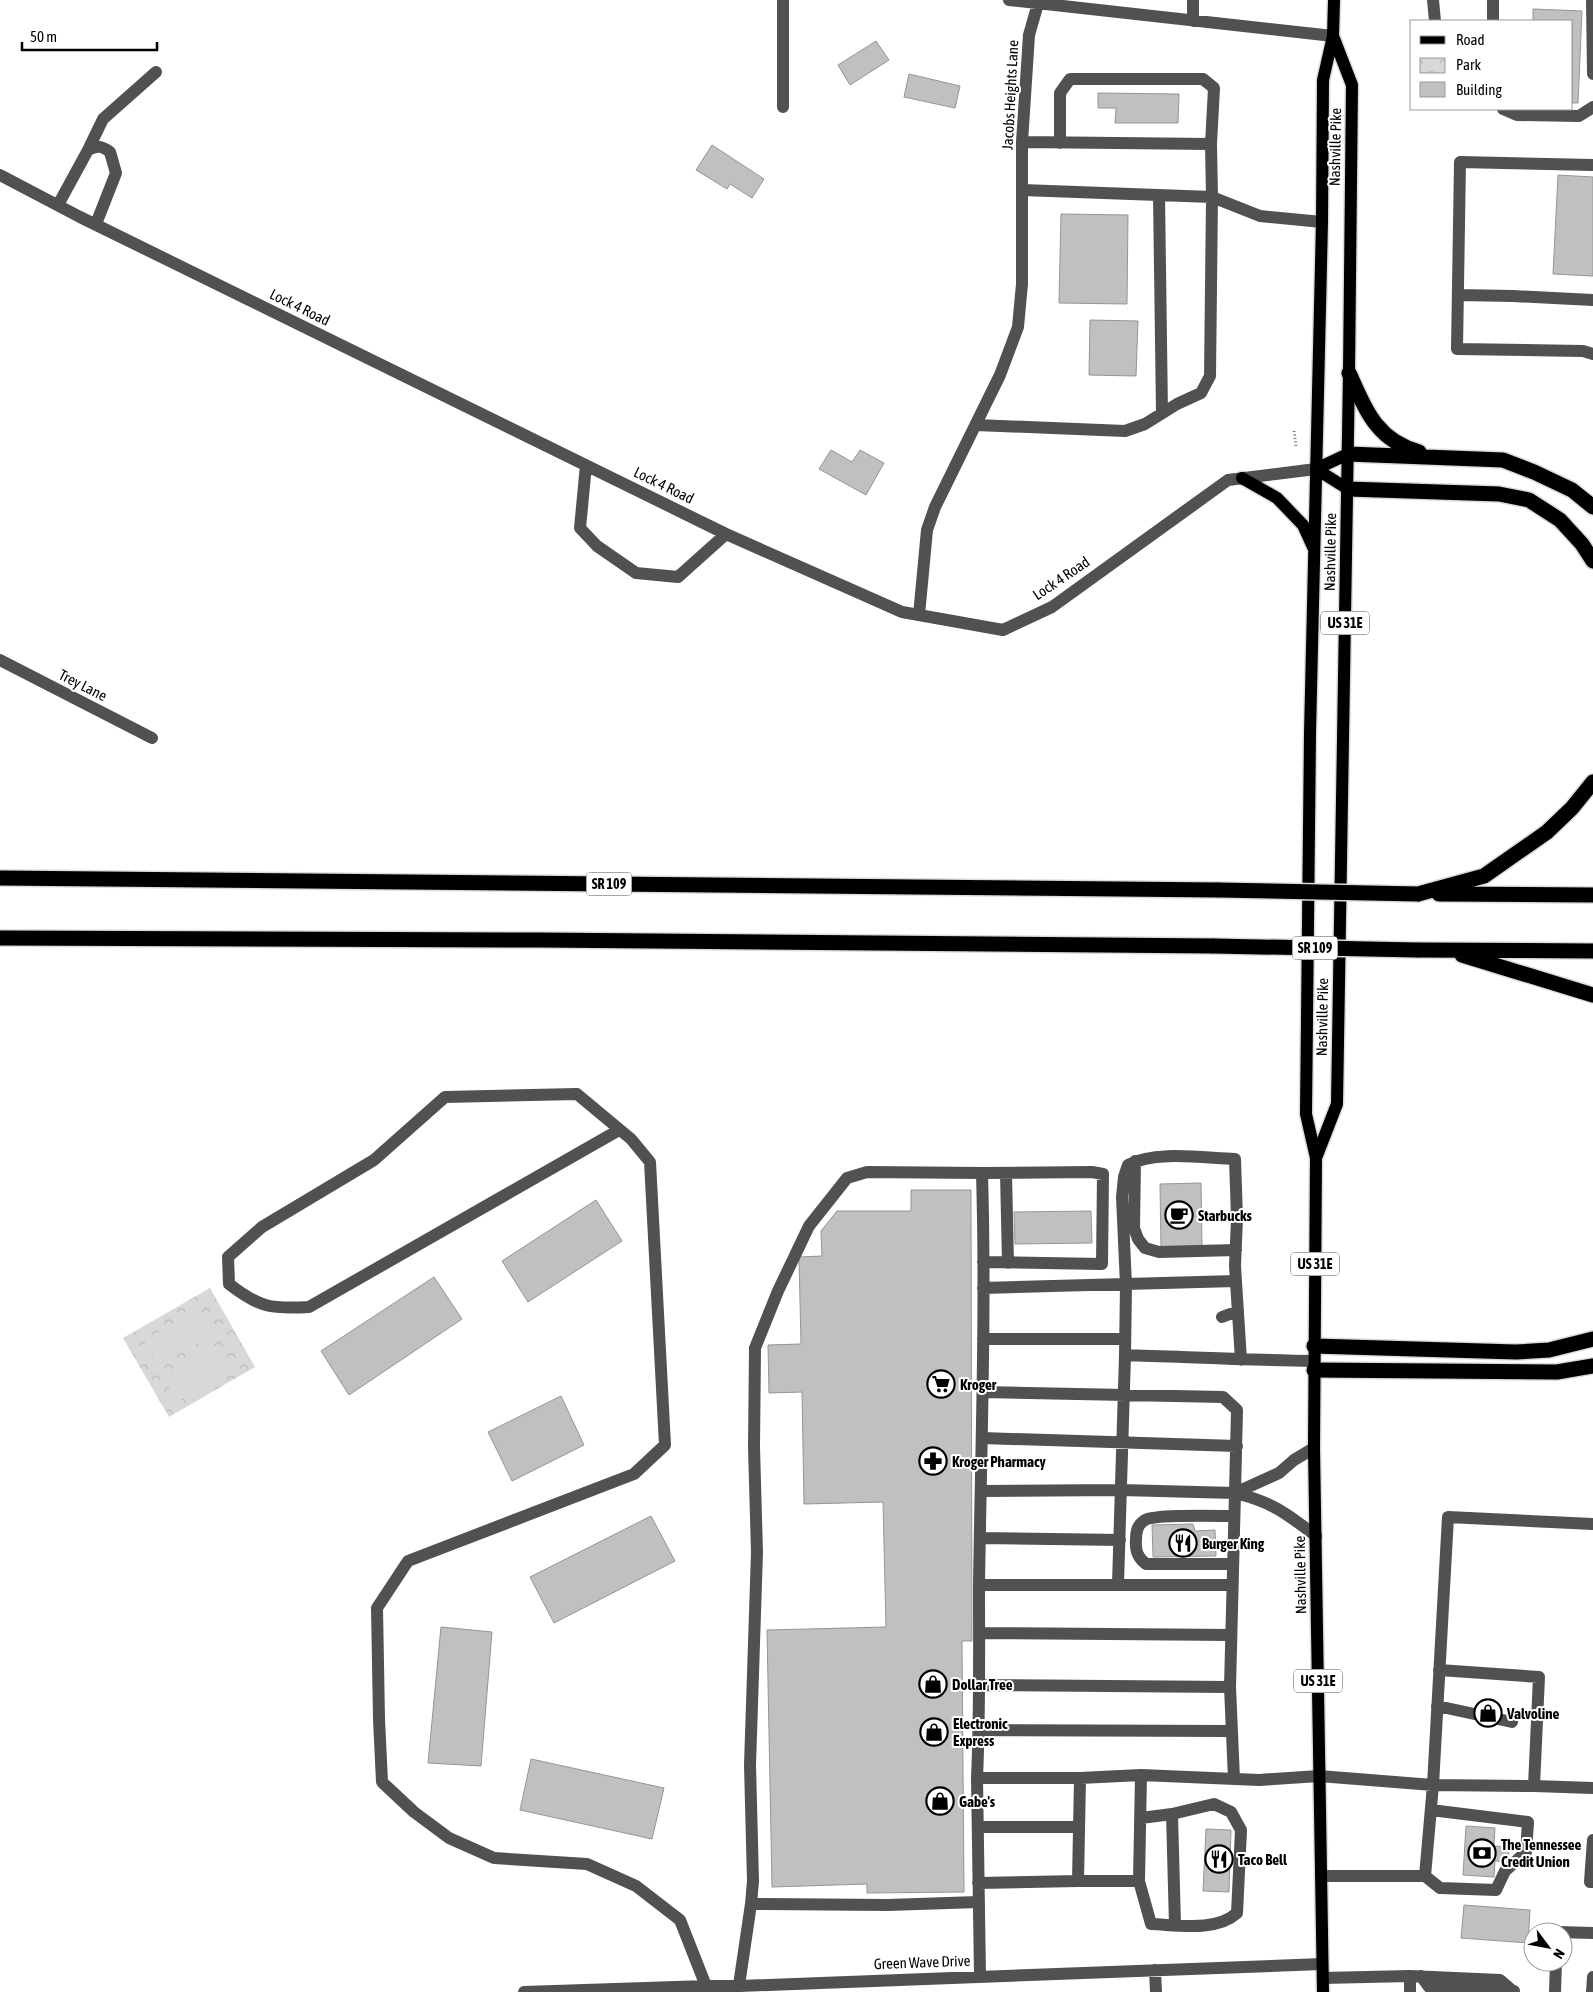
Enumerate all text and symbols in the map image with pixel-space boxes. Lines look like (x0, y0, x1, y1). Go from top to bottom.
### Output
scale bar (22, 20, 158, 52)
legend (1410, 20, 1573, 110)
text: 50 m (30, 28, 57, 45)
text: Road (1456, 31, 1485, 48)
street label: Jacobs Heights Lane (999, 39, 1021, 150)
text: Park (1456, 56, 1481, 73)
text: Building (1456, 81, 1502, 98)
street label: Nashville Pike (1326, 108, 1344, 186)
street label: Lock 4 Road (267, 285, 333, 329)
street label: Lock 4 Road (631, 463, 697, 507)
street label: Nashville Pike (1321, 513, 1339, 591)
street label: Lock 4 Road (1029, 553, 1093, 603)
road number: US 31E (1321, 612, 1369, 634)
street label: Trey Lane (56, 666, 110, 704)
road number: SR 109 (586, 872, 632, 896)
road number: SR 109 (1292, 936, 1338, 960)
street label: Nashville Pike (1313, 978, 1331, 1056)
cafe icon: Starbucks (1164, 1200, 1194, 1230)
place label: Starbucks (1198, 1207, 1253, 1224)
road number: US 31E (1291, 1252, 1339, 1276)
supermarket icon: Kroger (926, 1369, 956, 1399)
place label: Kroger (960, 1376, 997, 1393)
pharmacy icon: Kroger Pharmacy (918, 1446, 948, 1476)
place label: Kroger Pharmacy (952, 1453, 1047, 1470)
restaurant icon: Burger King (1168, 1528, 1198, 1558)
place label: Burger King (1202, 1535, 1265, 1552)
street label: Nashville Pike (1291, 1536, 1309, 1614)
shop icon: Dollar Tree (918, 1669, 948, 1699)
road number: US 31E (1294, 1670, 1342, 1692)
place label: Dollar Tree (952, 1676, 1013, 1693)
shop icon: Valvoline (1473, 1698, 1503, 1728)
place label: Valvoline (1506, 1705, 1559, 1722)
place label: Electronic Express (953, 1715, 1008, 1749)
shop icon: Electronic Express (919, 1717, 949, 1747)
shop icon: Gabe's (925, 1786, 955, 1816)
place label: Gabe's (959, 1793, 996, 1810)
place label: The Tennessee Credit Union (1501, 1836, 1582, 1870)
bank icon: The Tennessee Credit Union (1467, 1838, 1497, 1868)
restaurant icon: Taco Bell (1204, 1844, 1234, 1874)
place label: Taco Bell (1238, 1851, 1288, 1868)
north arrow (1523, 1922, 1573, 1972)
text: N (1550, 1946, 1568, 1962)
street label: Green Wave Drive (873, 1952, 971, 1972)

